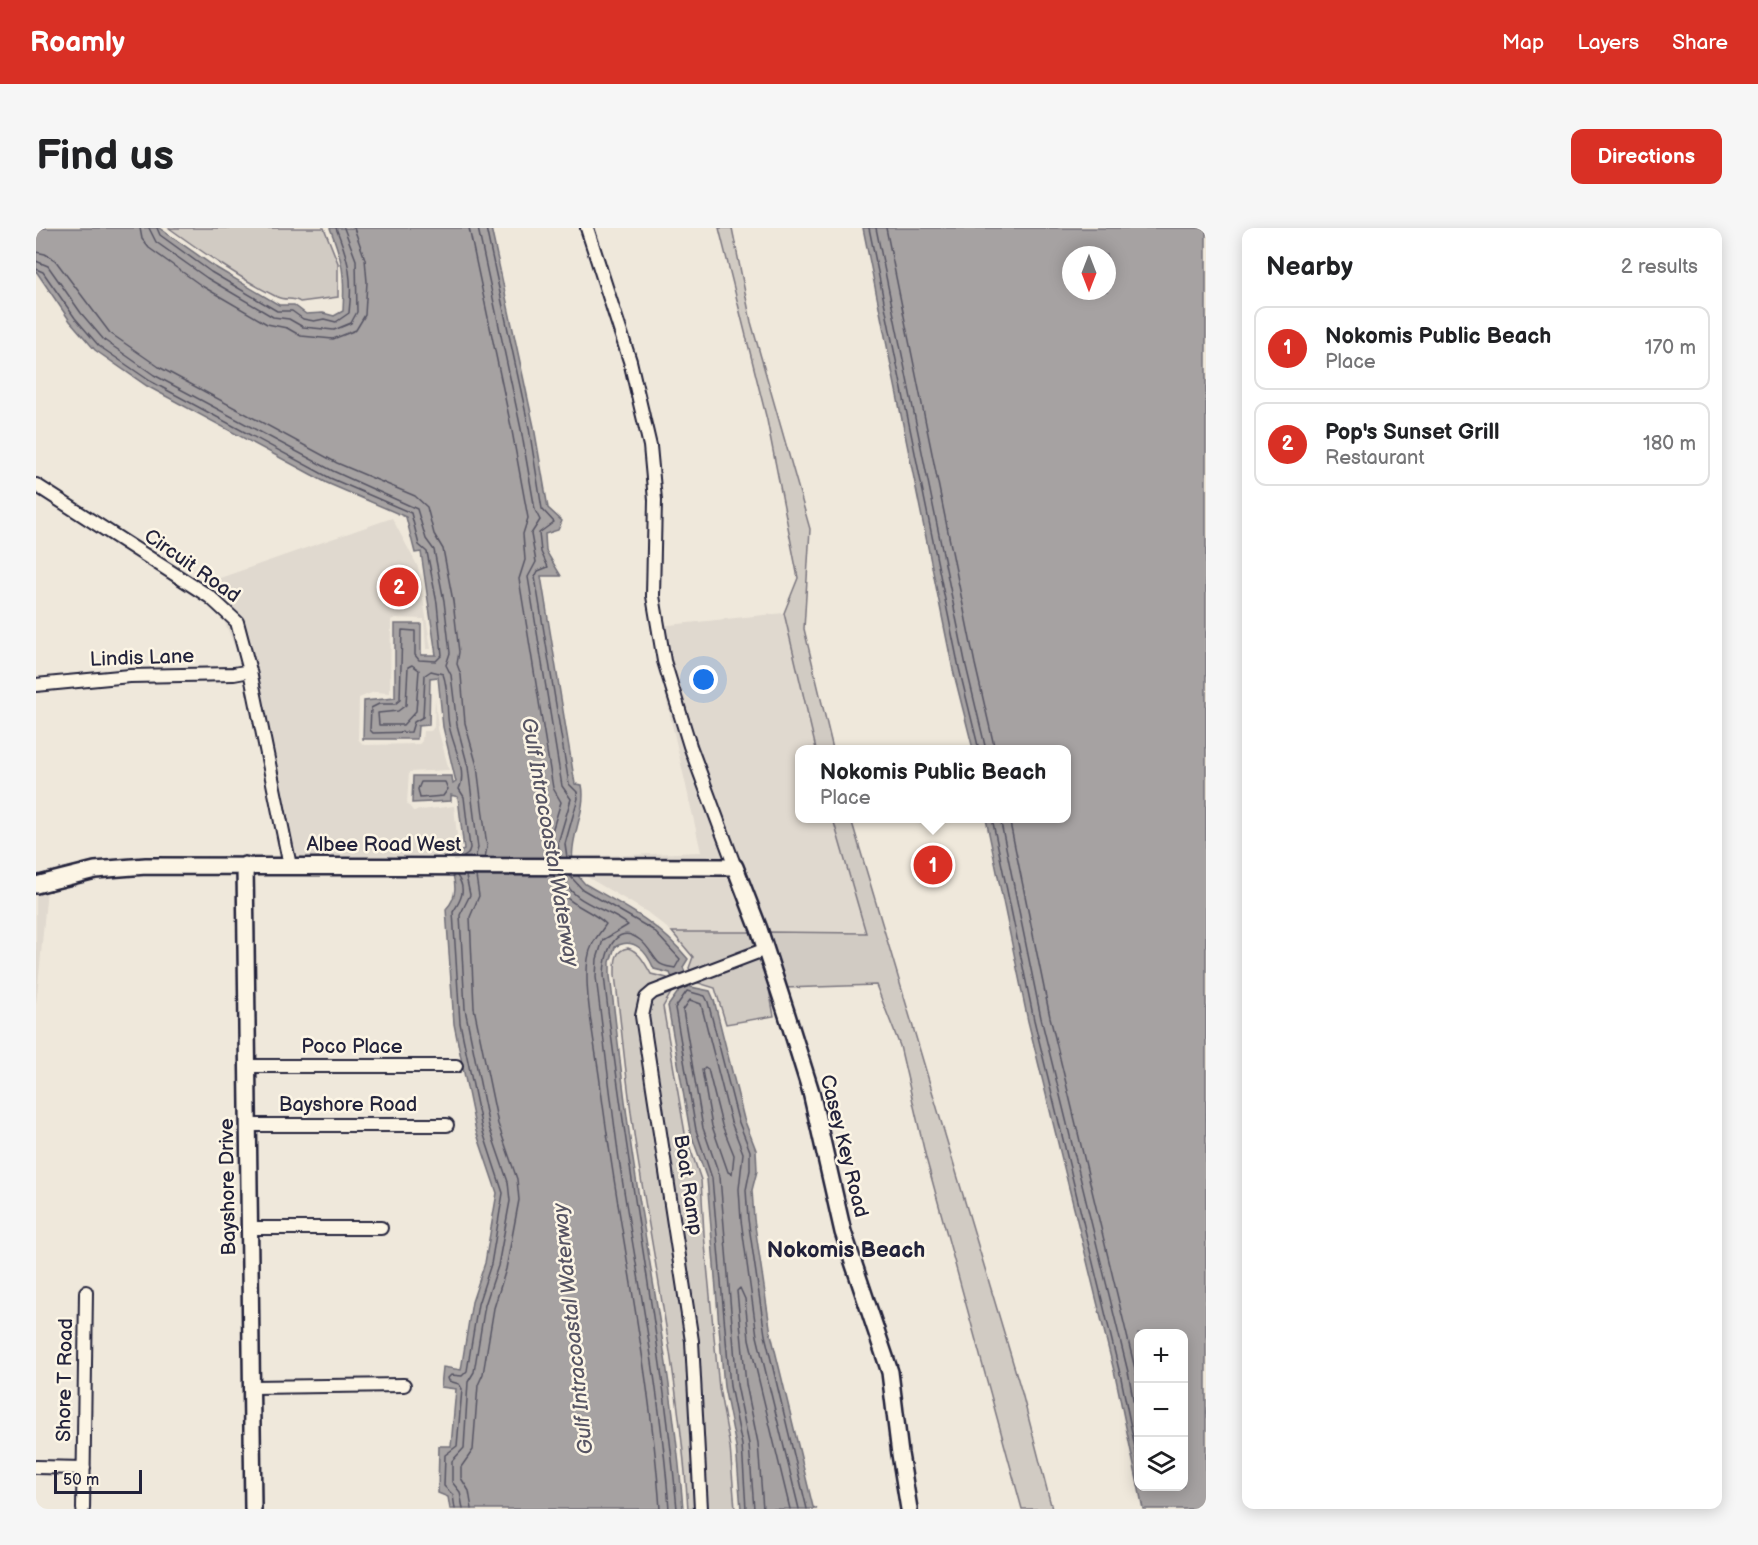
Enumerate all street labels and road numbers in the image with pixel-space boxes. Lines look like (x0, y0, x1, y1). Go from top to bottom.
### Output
street label: Circuit Road (139, 524, 245, 608)
street label: Lindis Lane (89, 644, 195, 672)
street label: Albee Road West (306, 833, 462, 857)
street label: Poco Place (301, 1035, 403, 1059)
street label: Casey Key Road (815, 1072, 873, 1220)
street label: Bayshore Road (279, 1093, 417, 1117)
street label: Bayshore Drive (215, 1118, 241, 1256)
street label: Boat Ramp (668, 1133, 708, 1237)
street label: Shore T Road (52, 1318, 78, 1442)

